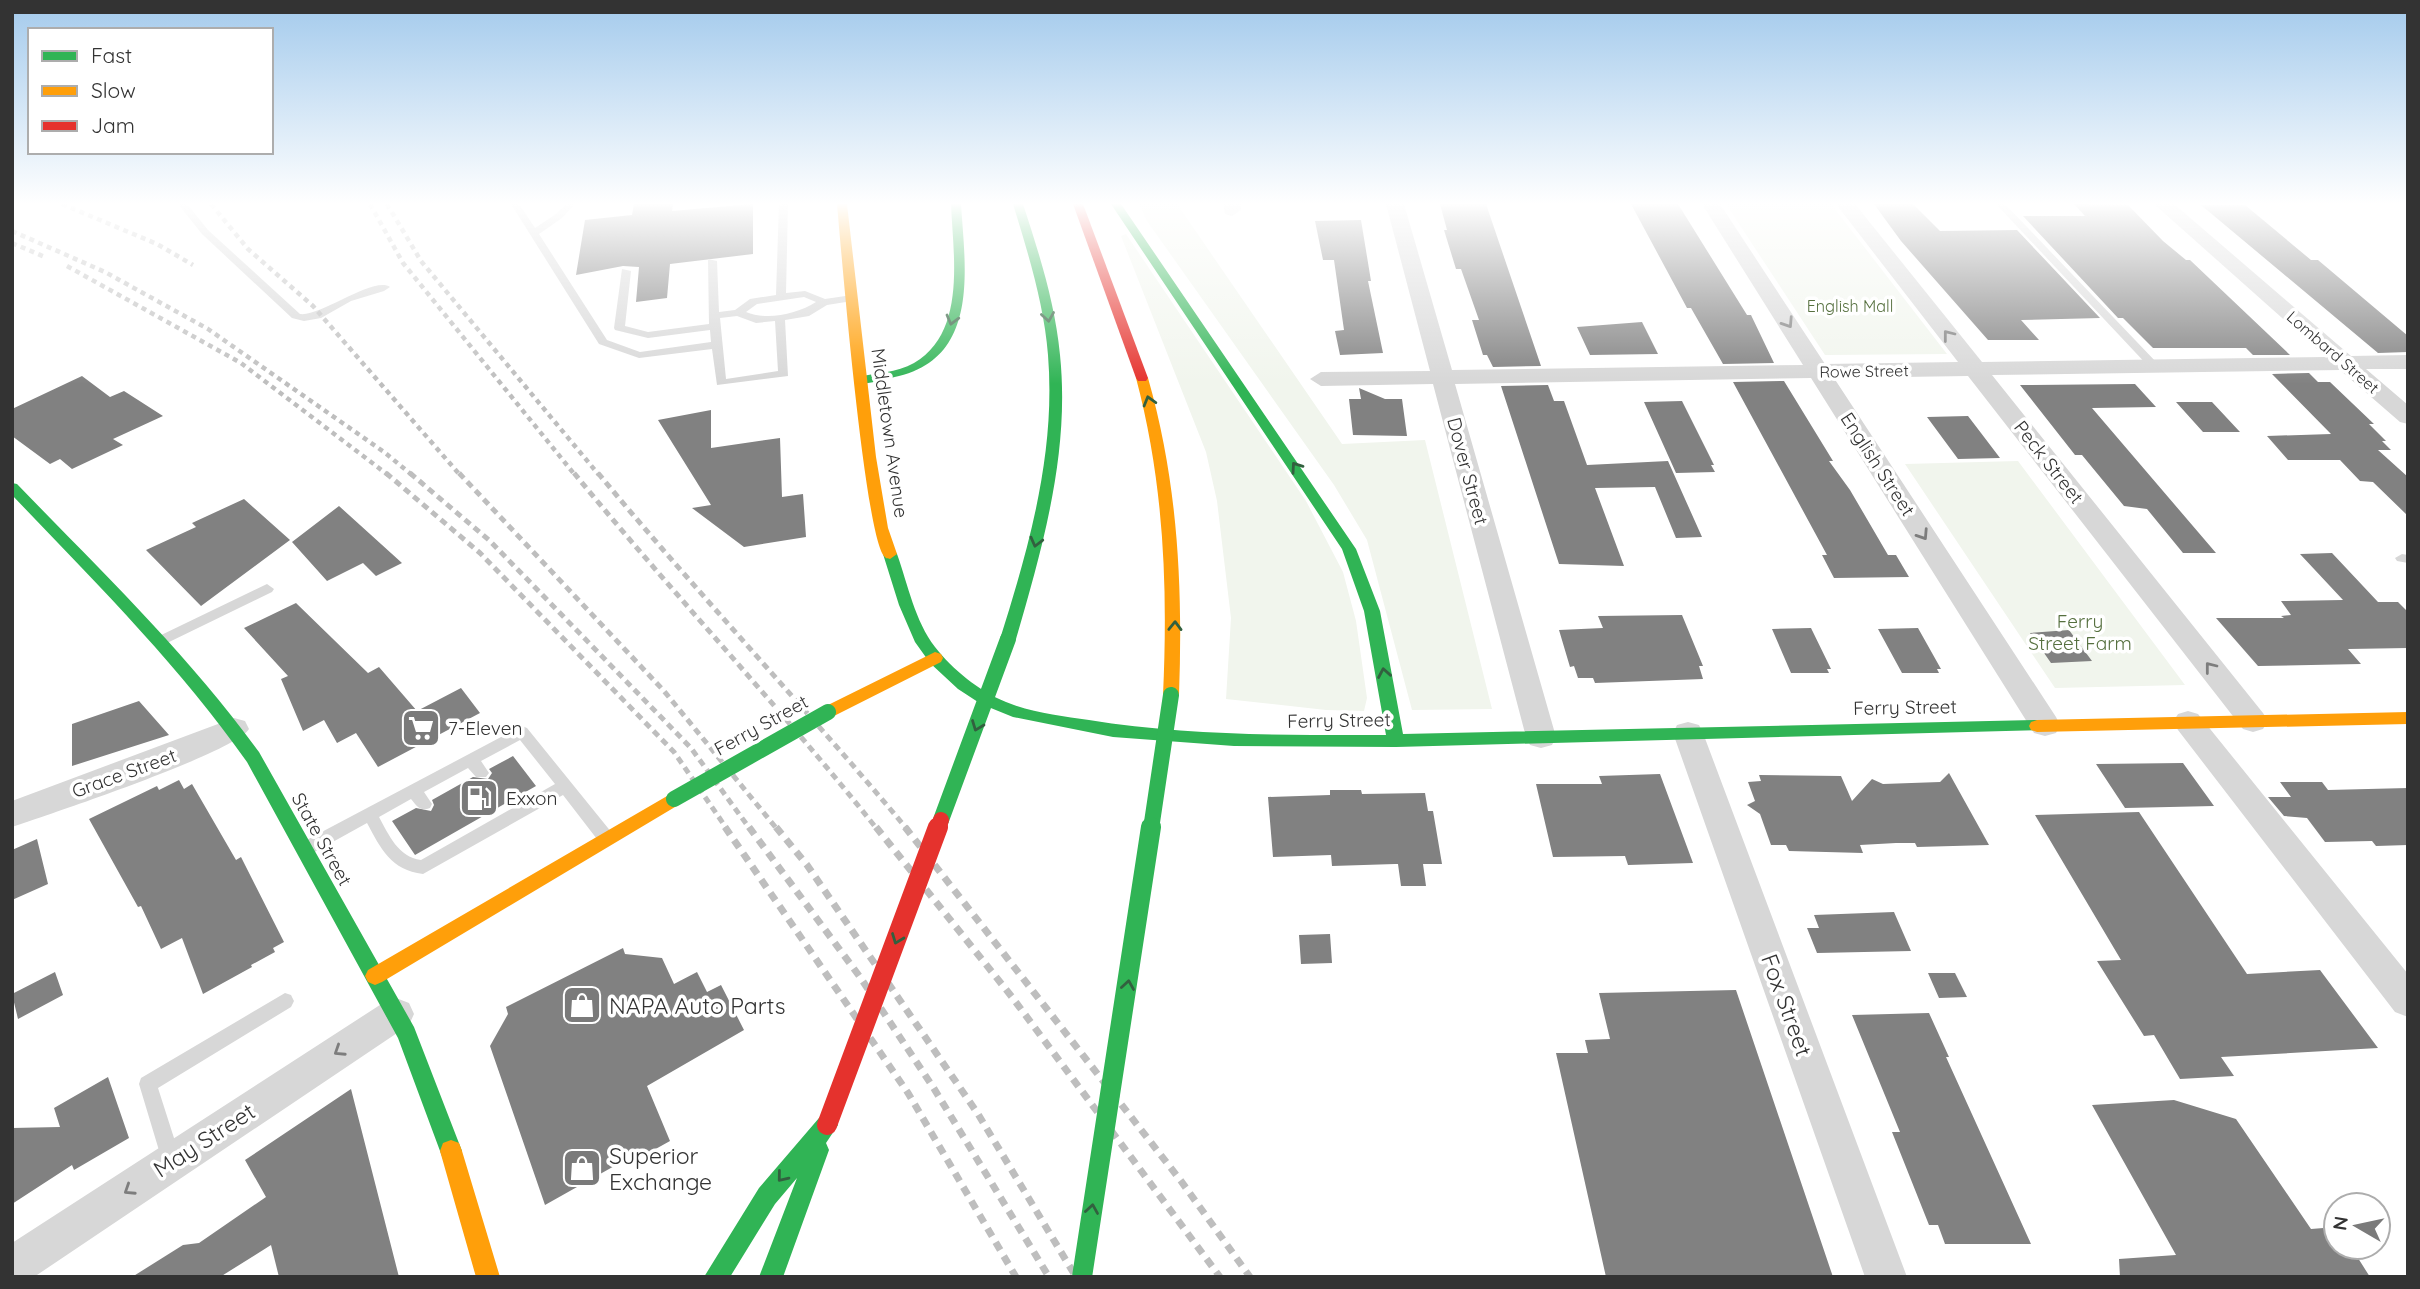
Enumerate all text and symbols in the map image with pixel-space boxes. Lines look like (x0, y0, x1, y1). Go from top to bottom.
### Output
legend (28, 28, 273, 154)
text: Fast (91, 42, 132, 68)
text: Slow (91, 77, 136, 103)
text: Jam (91, 112, 135, 138)
park label: English Mall (1807, 296, 1893, 316)
street label: Lombard Street (2283, 306, 2383, 398)
one-way arrow (1040, 311, 1055, 323)
one-way arrow (946, 314, 961, 326)
one-way arrow (1779, 315, 1792, 328)
one-way arrow (1944, 330, 1957, 342)
street label: Middletown Avenue (866, 347, 914, 519)
street label: Rowe Street (1819, 360, 1909, 382)
one-way arrow (1143, 396, 1157, 408)
street label: English Street (1836, 408, 1920, 520)
street label: Dover Street (1442, 415, 1494, 527)
street label: Peck Street (2009, 416, 2089, 508)
one-way arrow (1292, 462, 1304, 475)
one-way arrow (1915, 528, 1928, 541)
one-way arrow (1030, 536, 1044, 548)
park label: Ferry Street Farm (2028, 609, 2132, 655)
one-way arrow (1167, 621, 1182, 632)
one-way arrow (2206, 663, 2219, 675)
one-way arrow (1377, 667, 1392, 679)
street label: Ferry Street (710, 689, 812, 761)
street label: Ferry Street (1853, 694, 1957, 720)
supermarket icon: 7-Eleven (400, 707, 442, 749)
street label: Ferry Street (1287, 707, 1391, 733)
place label: 7-Eleven (448, 716, 522, 740)
one-way arrow (971, 720, 985, 732)
street label: Grace Street (68, 743, 180, 803)
fuel station icon: Exxon (458, 777, 500, 819)
place label: Exxon (506, 786, 557, 810)
street label: State Street (287, 788, 357, 890)
one-way arrow (891, 933, 905, 945)
street label: Fox Street (1755, 950, 1819, 1060)
one-way arrow (1120, 979, 1135, 991)
shop icon: NAPA Auto Parts (561, 984, 603, 1026)
place label: NAPA Auto Parts (609, 991, 786, 1020)
one-way arrow (334, 1043, 347, 1056)
street label: May Street (148, 1096, 260, 1184)
place label: Superior Exchange (609, 1141, 712, 1196)
shop icon: Superior Exchange (561, 1147, 603, 1189)
one-way arrow (778, 1169, 791, 1182)
one-way arrow (123, 1182, 136, 1195)
north arrow (2322, 1191, 2392, 1261)
one-way arrow (1084, 1203, 1099, 1215)
text: N (2327, 1215, 2353, 1232)

